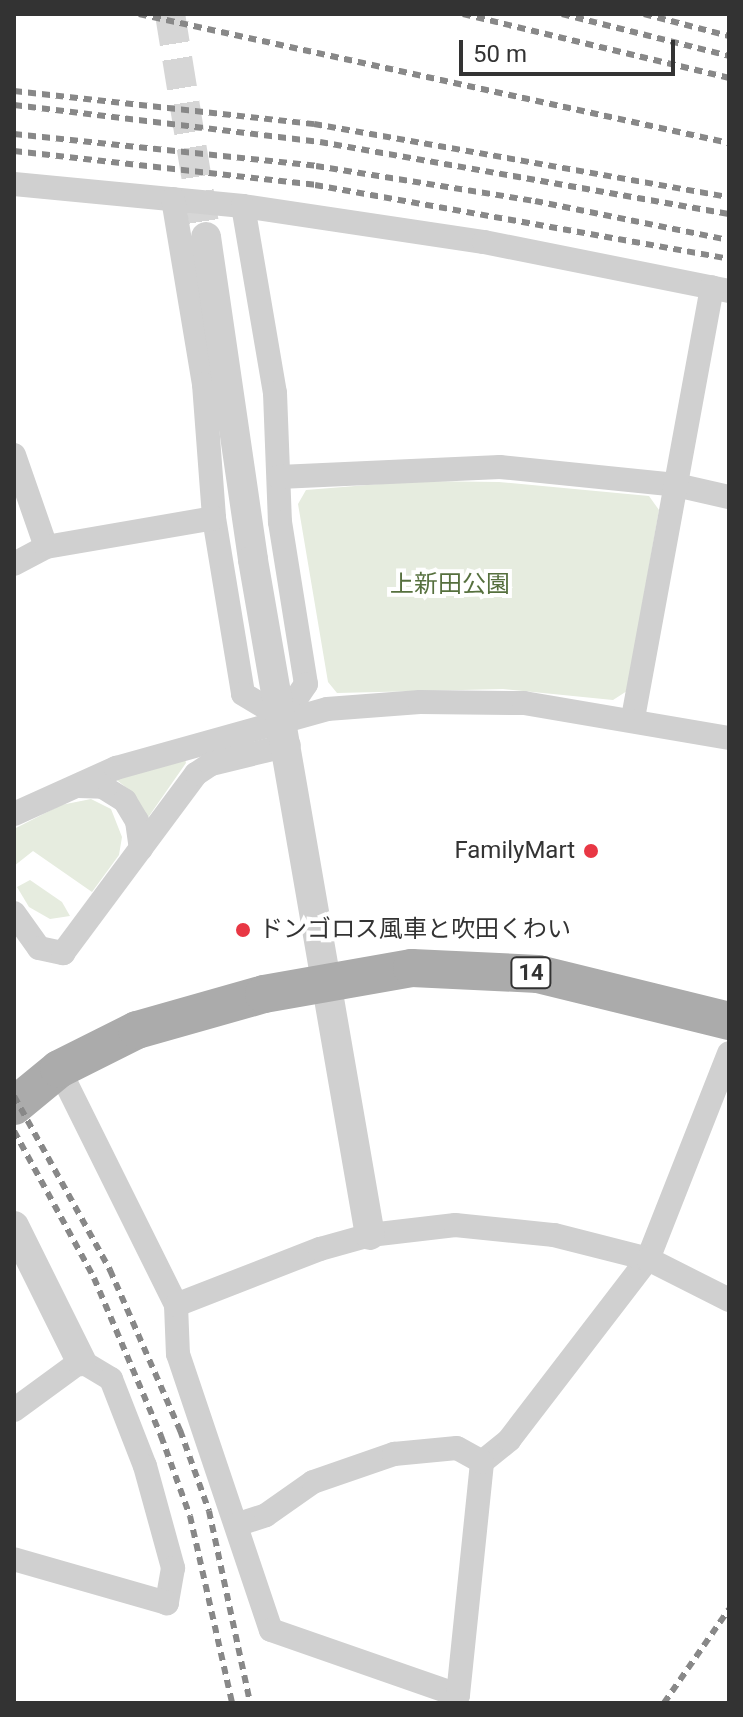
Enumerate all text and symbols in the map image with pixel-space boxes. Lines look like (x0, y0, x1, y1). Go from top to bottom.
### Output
scale bar (463, 24, 679, 74)
text: 50 m (473, 40, 527, 68)
park label: 上新田公園 (390, 571, 510, 599)
place label: FamilyMart (454, 837, 575, 865)
marker: FamilyMart (582, 842, 600, 860)
place label: ドンゴロス風車と吹田くわい (259, 916, 571, 944)
marker: ドンゴロス風車と吹田くわい (234, 921, 252, 939)
road number: 14 (509, 955, 553, 991)

